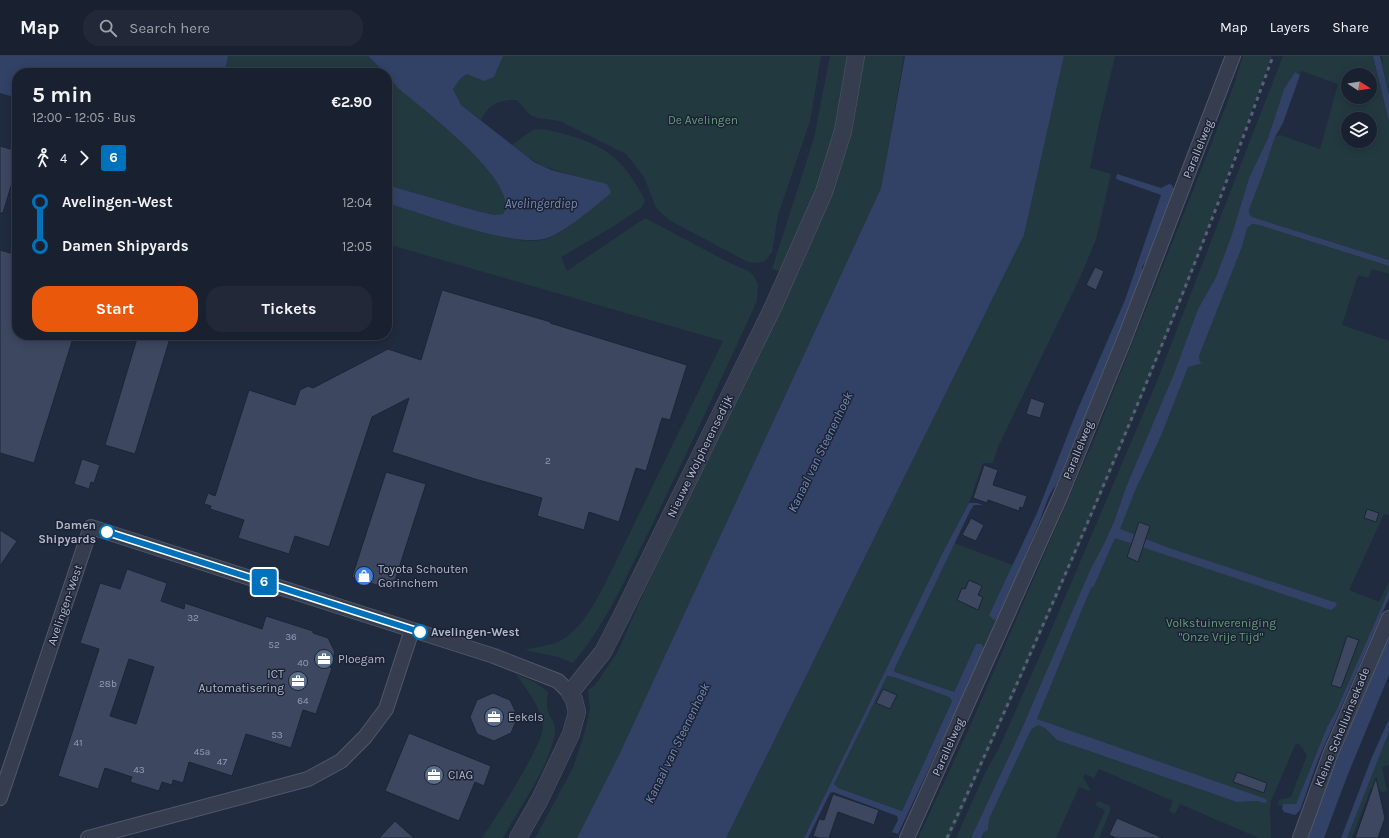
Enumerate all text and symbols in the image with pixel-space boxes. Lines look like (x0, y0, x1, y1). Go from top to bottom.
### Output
search box (83, 10, 363, 46)
text: Map (20, 17, 59, 39)
icon: search (97, 17, 119, 39)
text: Search here (129, 19, 210, 37)
text: Map (1220, 19, 1248, 36)
text: Layers (1270, 19, 1310, 36)
text: Share (1332, 19, 1369, 36)
north arrow (1341, 68, 1377, 104)
map controls (1341, 68, 1377, 148)
text: 5 min (32, 82, 92, 108)
text: €2.90 (332, 93, 372, 111)
text: 12:00 – 12:05 · Bus (32, 110, 136, 125)
button: layers (1341, 112, 1377, 148)
park label: De Avelingen (668, 113, 738, 127)
street label: Parallelweg (1180, 117, 1216, 180)
icon: walk (32, 147, 54, 169)
icon: forward (73, 147, 95, 169)
text: 6 (109, 149, 118, 166)
text: 4 (60, 151, 67, 166)
text: Avelingen-West (62, 193, 173, 211)
text: 12:04 (342, 195, 372, 210)
water label: Avelingerdiep (505, 196, 577, 211)
text: Damen Shipyards (62, 237, 189, 255)
text: 12:05 (342, 239, 372, 254)
button: Start (32, 286, 198, 332)
button: Tickets (206, 286, 372, 332)
water label: Kanaal van Steenenhoek (784, 389, 856, 515)
street label: Nieuwe Wolpherensedijk (664, 392, 736, 520)
street label: Parallelweg (1060, 418, 1096, 481)
house number: 2 (545, 455, 551, 467)
place label: Damen Shipyards (38, 518, 96, 546)
marker: Damen Shipyards (99, 524, 115, 540)
street label: Avelingen-West (45, 562, 86, 647)
place label: Toyota Schouten Gorinchem (378, 562, 468, 590)
shop icon: Toyota Schouten Gorinchem (353, 565, 375, 587)
line badge: 6 (251, 569, 277, 595)
text: 6 (260, 573, 268, 590)
house number: 32 (187, 612, 199, 624)
park label: Volkstuinvereniging "Onze Vrije Tijd" (1166, 616, 1276, 644)
marker: Avelingen-West (412, 624, 428, 640)
place label: Avelingen-West (431, 625, 520, 639)
house number: 36 (285, 631, 297, 643)
house number: 52 (268, 639, 280, 651)
office icon: Ploegam (313, 648, 335, 670)
place label: Ploegam (338, 652, 385, 666)
house number: 40 (297, 657, 309, 669)
street label: Kleine Schelluinsekade (1312, 665, 1372, 789)
place label: ICT Automatisering (198, 667, 284, 695)
office icon: ICT Automatisering (287, 670, 309, 692)
house number: 28b (99, 678, 117, 690)
water label: Kanaal van Steenenhoek (641, 680, 713, 806)
house number: 64 (297, 695, 309, 707)
office icon: Eekels (483, 706, 505, 728)
place label: Eekels (508, 710, 544, 724)
street label: Parallelweg (929, 716, 967, 778)
house number: 53 (271, 729, 283, 741)
house number: 41 (74, 737, 82, 749)
house number: 45a (194, 746, 210, 758)
house number: 47 (217, 756, 227, 768)
house number: 43 (133, 764, 145, 776)
office icon: CIAG (423, 764, 445, 786)
place label: CIAG (448, 768, 473, 782)

